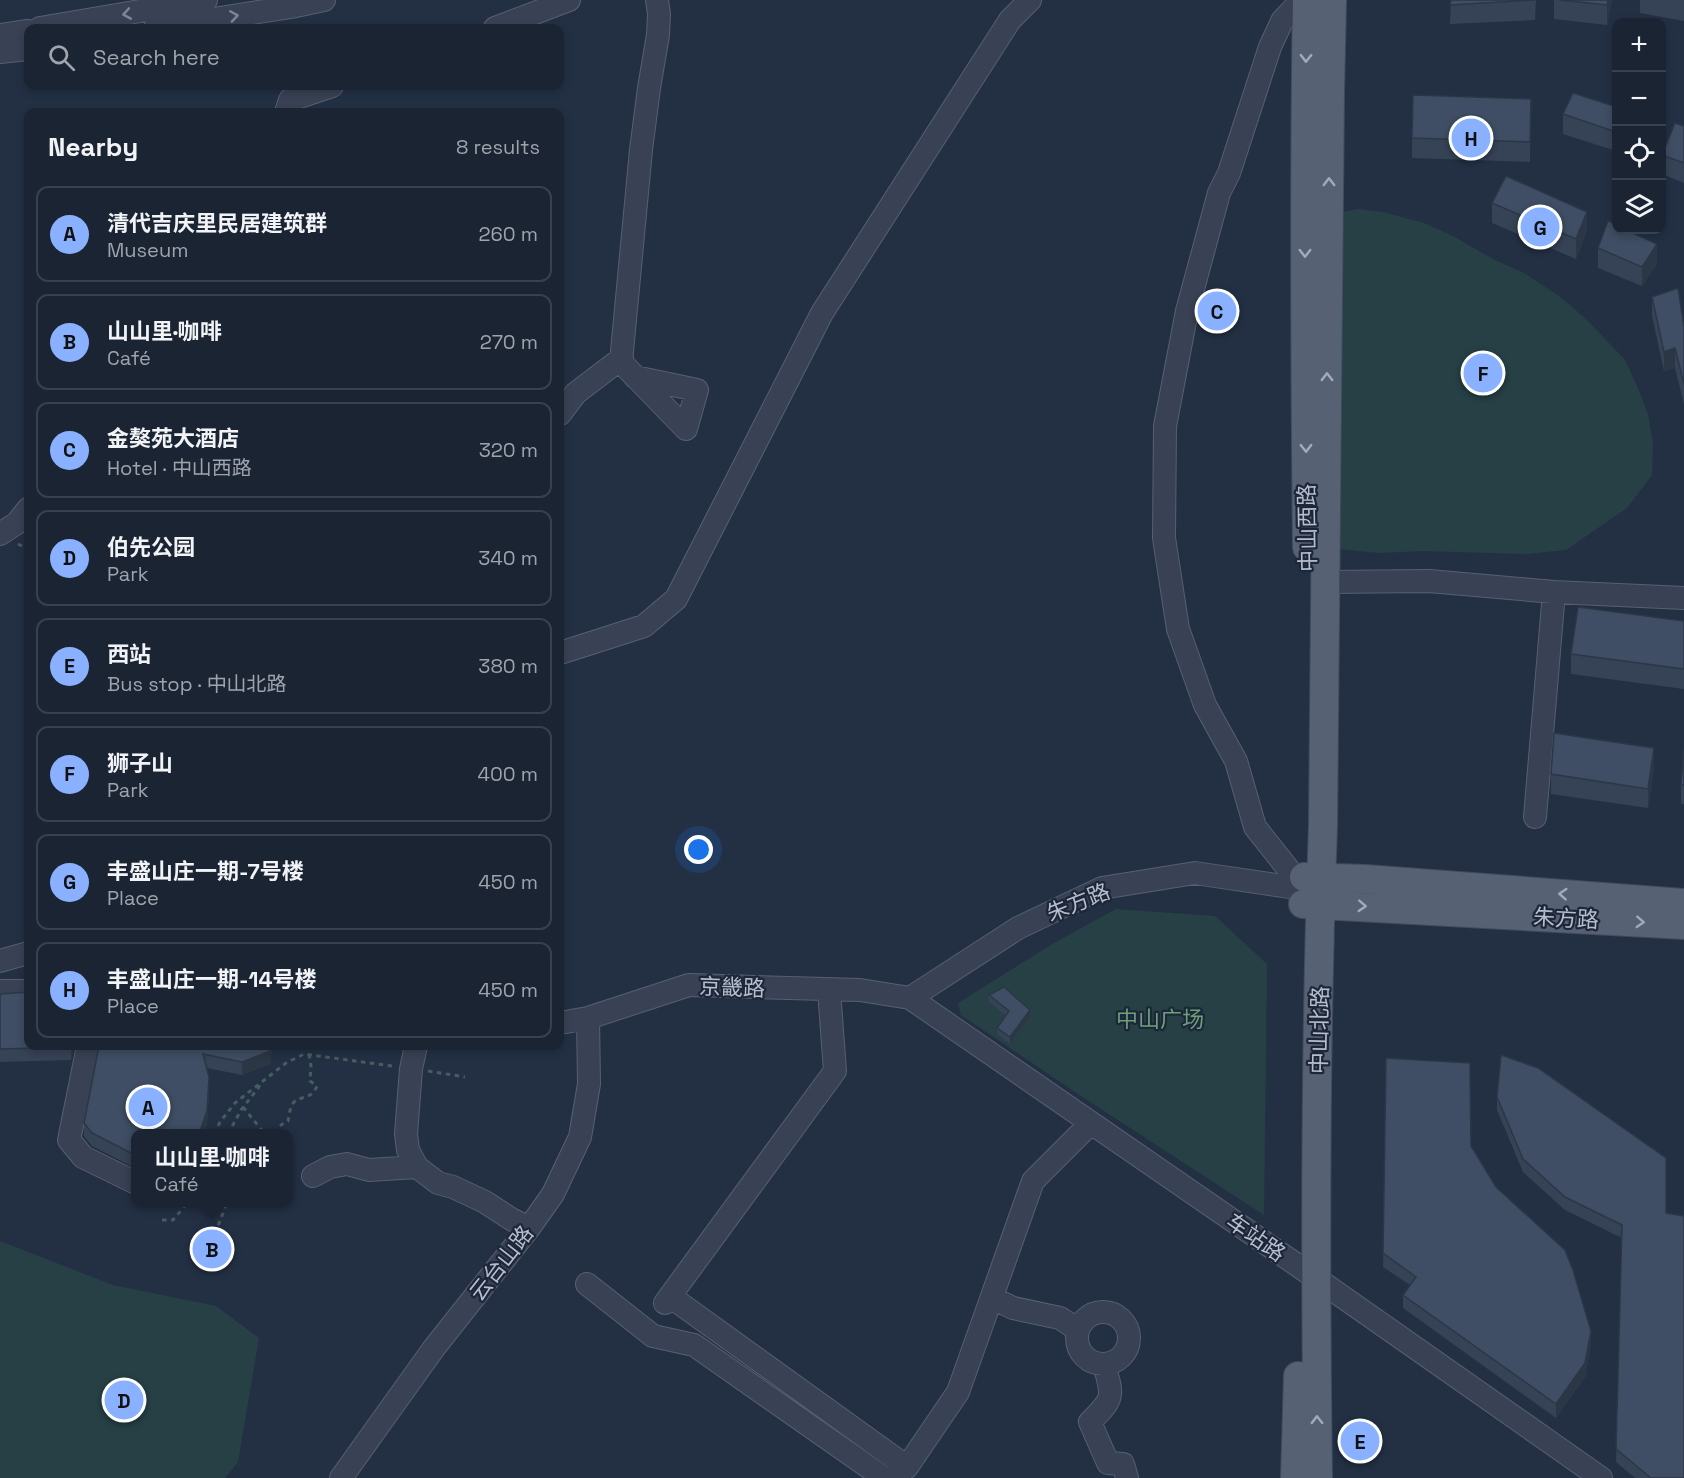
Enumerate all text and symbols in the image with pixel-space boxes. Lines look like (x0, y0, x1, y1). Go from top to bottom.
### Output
one-way arrow (123, 7, 132, 19)
one-way arrow (228, 10, 238, 23)
map controls (1612, 18, 1666, 234)
button: + (1612, 18, 1666, 72)
search box (24, 24, 564, 90)
icon: search (45, 41, 78, 74)
text: Search here (93, 43, 220, 71)
one-way arrow (1300, 54, 1312, 63)
button: − (1612, 72, 1666, 126)
pin: H (1452, 116, 1490, 160)
button: locate (1612, 126, 1666, 180)
text: Nearby (48, 130, 138, 164)
text: 8 results (456, 134, 540, 160)
one-way arrow (1323, 177, 1335, 186)
button: layers (1612, 180, 1666, 234)
pin: G (1520, 204, 1560, 250)
text: 清代吉庆里民居建筑群 (107, 209, 327, 237)
text: A (63, 221, 76, 247)
text: 260 m (479, 221, 538, 247)
text: Museum (107, 237, 188, 263)
one-way arrow (1299, 249, 1311, 258)
pin: C (1198, 288, 1236, 334)
text: 山山里·咖啡 (107, 317, 222, 345)
text: B (63, 329, 76, 355)
text: 270 m (480, 329, 538, 355)
text: Café (107, 345, 151, 371)
pin: F (1464, 350, 1502, 395)
one-way arrow (1321, 372, 1334, 381)
text: 金獒苑大酒店 (107, 424, 239, 452)
text: C (63, 437, 76, 463)
text: 320 m (479, 437, 538, 463)
one-way arrow (1300, 444, 1312, 453)
text: Hotel · 中山西路 (107, 455, 252, 481)
street label: 中山西路 (1292, 484, 1322, 572)
text: 伯先公园 (107, 533, 195, 561)
text: D (63, 545, 76, 571)
text: 340 m (478, 545, 538, 571)
text: Park (107, 561, 149, 587)
text: 西站 (107, 640, 151, 668)
text: E (64, 653, 75, 679)
text: 380 m (478, 653, 538, 679)
text: Bus stop · 中山北路 (107, 671, 287, 697)
text: 狮子山 (107, 749, 173, 777)
text: F (64, 761, 75, 787)
text: 400 m (478, 761, 538, 787)
text: Park (107, 777, 149, 803)
your location (684, 835, 713, 864)
text: 丰盛山庄一期-7号楼 (107, 857, 304, 885)
text: G (63, 869, 76, 895)
text: 450 m (478, 869, 538, 895)
street label: 朱方路 (1042, 877, 1114, 927)
text: Place (107, 885, 159, 911)
one-way arrow (1558, 888, 1567, 901)
one-way arrow (1357, 900, 1366, 913)
street label: 朱方路 (1532, 902, 1600, 934)
one-way arrow (1636, 916, 1645, 929)
text: 丰盛山庄一期-14号楼 (107, 965, 316, 993)
street label: 京畿路 (699, 972, 765, 1002)
text: H (63, 977, 76, 1003)
text: 450 m (478, 977, 538, 1003)
street label: 中山北路 (1304, 986, 1334, 1074)
text: Place (107, 993, 159, 1019)
park label: 中山广场 (1116, 1005, 1204, 1033)
pin: A (128, 1084, 168, 1130)
popup (131, 1129, 293, 1207)
text: 山山里·咖啡 (155, 1143, 269, 1171)
text: Café (155, 1171, 199, 1197)
street label: 车站路 (1221, 1207, 1291, 1267)
street label: 云台山路 (463, 1220, 539, 1306)
pin: B (192, 1226, 232, 1272)
pin: D (104, 1378, 144, 1422)
one-way arrow (1311, 1415, 1323, 1424)
pin: E (1340, 1418, 1380, 1464)

